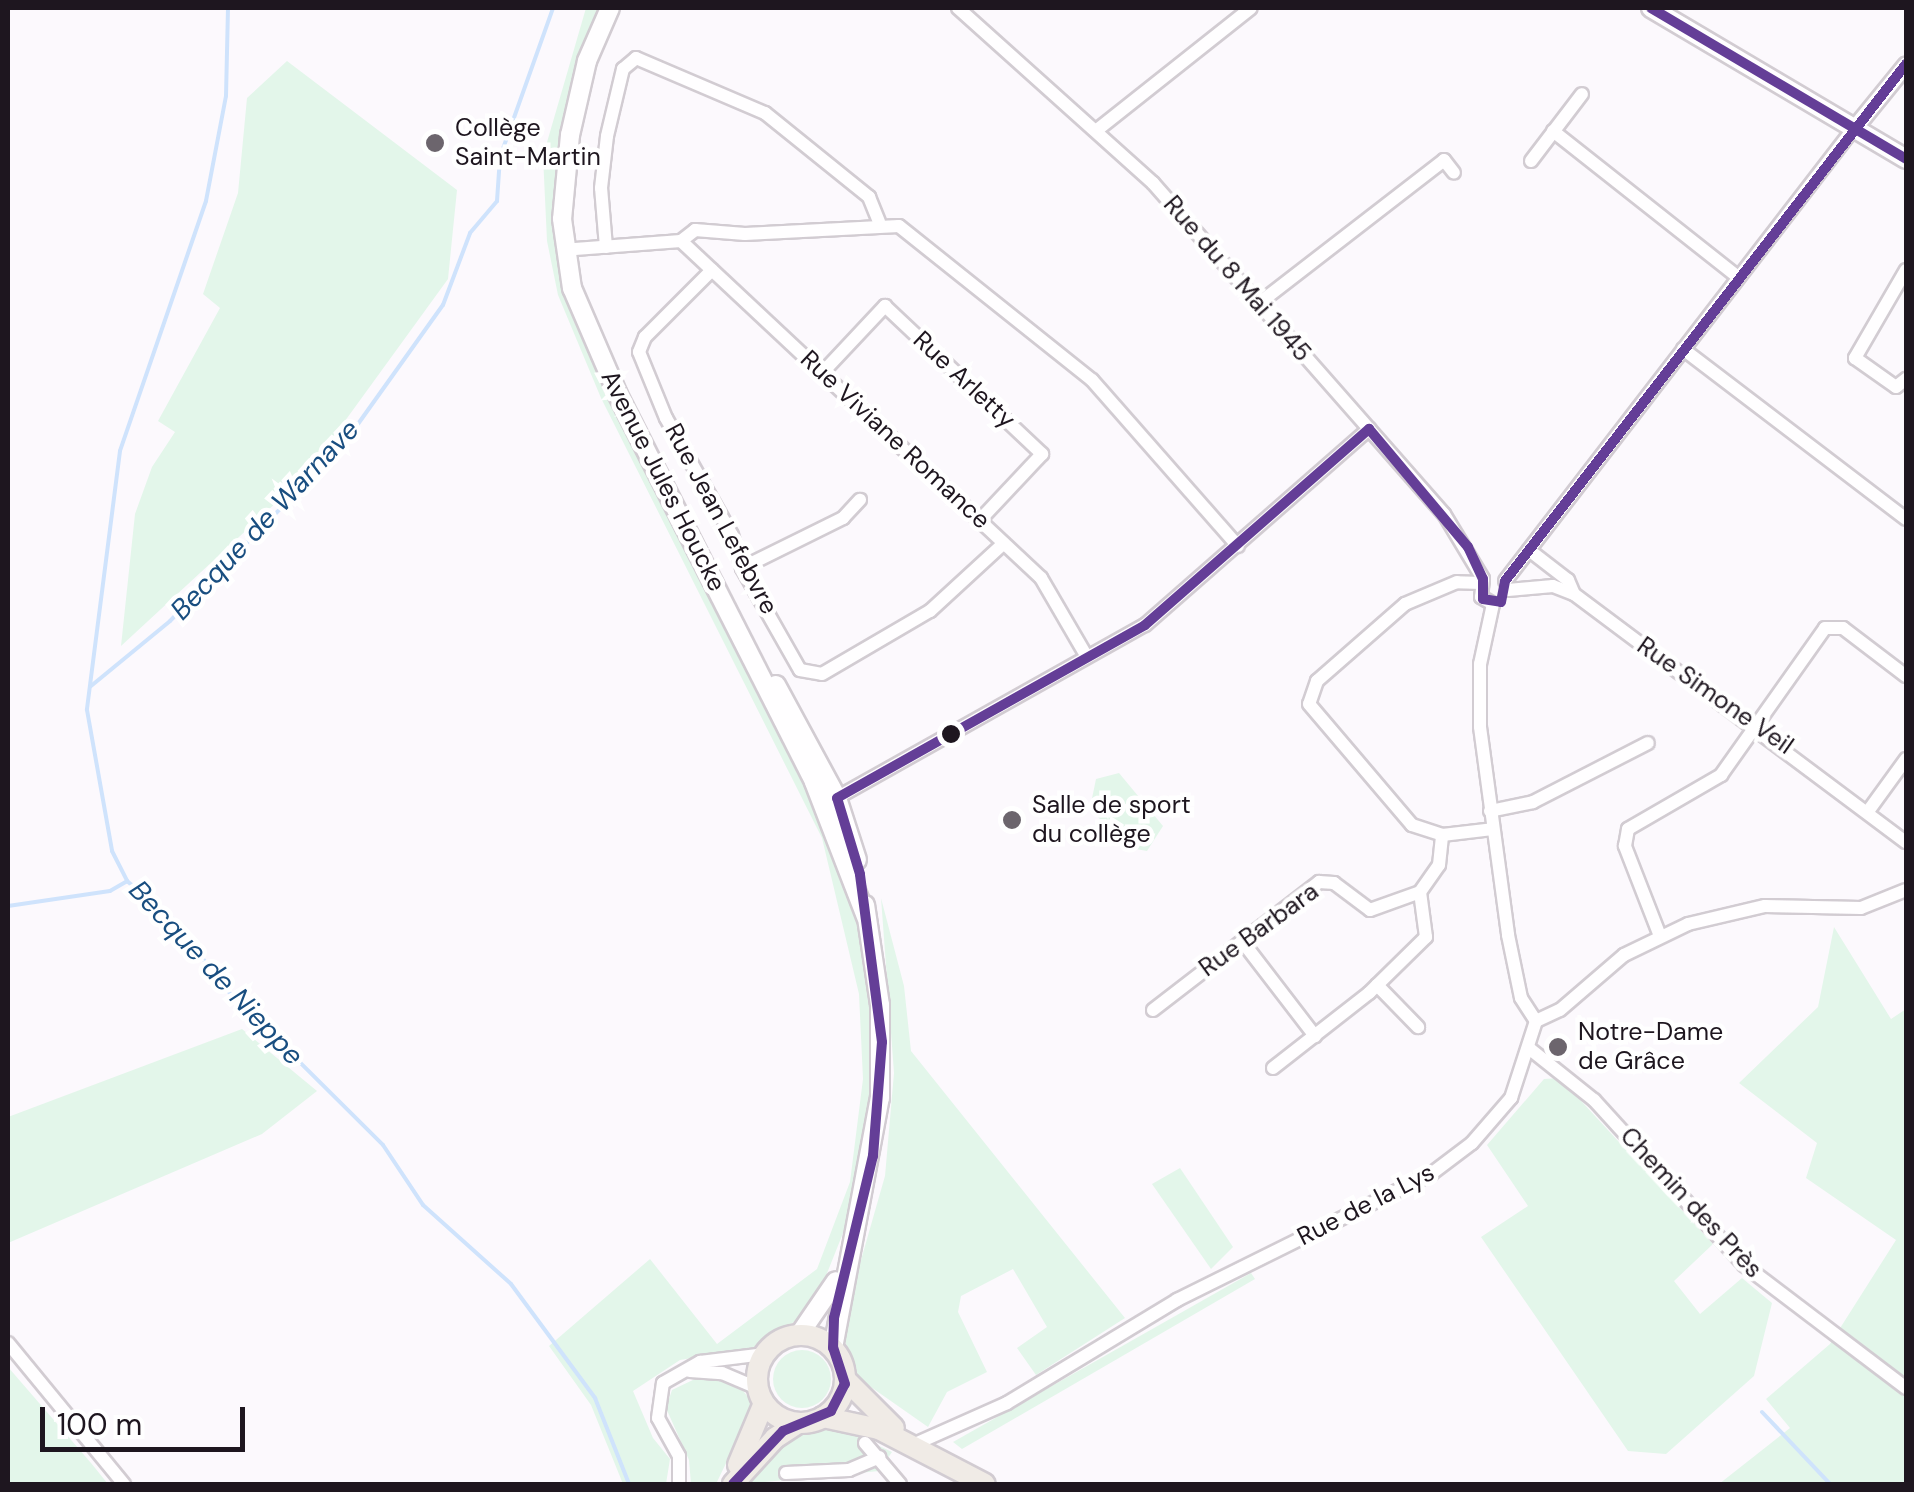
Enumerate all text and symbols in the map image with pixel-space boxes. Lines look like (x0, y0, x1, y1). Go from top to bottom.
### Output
place label: Collège Saint-Martin (455, 114, 601, 173)
marker: Collège Saint-Martin (424, 132, 446, 154)
street label: Rue du 8 Mai 1945 (1157, 190, 1317, 368)
street label: Rue Arletty (907, 325, 1021, 435)
street label: Rue Viviane Romance (794, 344, 996, 536)
street label: Avenue Jules Houcke (594, 366, 732, 596)
water label: Becque de Warnave (164, 413, 366, 627)
street label: Rue Jean Lefebvre (658, 419, 784, 619)
street label: Rue Simone Veil (1631, 631, 1799, 761)
unlabelled marker (941, 724, 961, 744)
place label: Salle de sport du collège (1032, 791, 1191, 850)
marker: Salle de sport du collège (1001, 809, 1023, 831)
water label: Becque de Nieppe (122, 874, 310, 1072)
street label: Rue Barbara (1194, 877, 1324, 983)
place label: Notre-Dame de Grâce (1578, 1018, 1723, 1077)
marker: Notre-Dame de Grâce (1547, 1036, 1569, 1058)
street label: Chemin des Près (1614, 1122, 1768, 1284)
street label: Rue de la Lys (1292, 1158, 1440, 1252)
scale bar (45, 1387, 250, 1449)
text: 100 m (57, 1405, 142, 1444)

